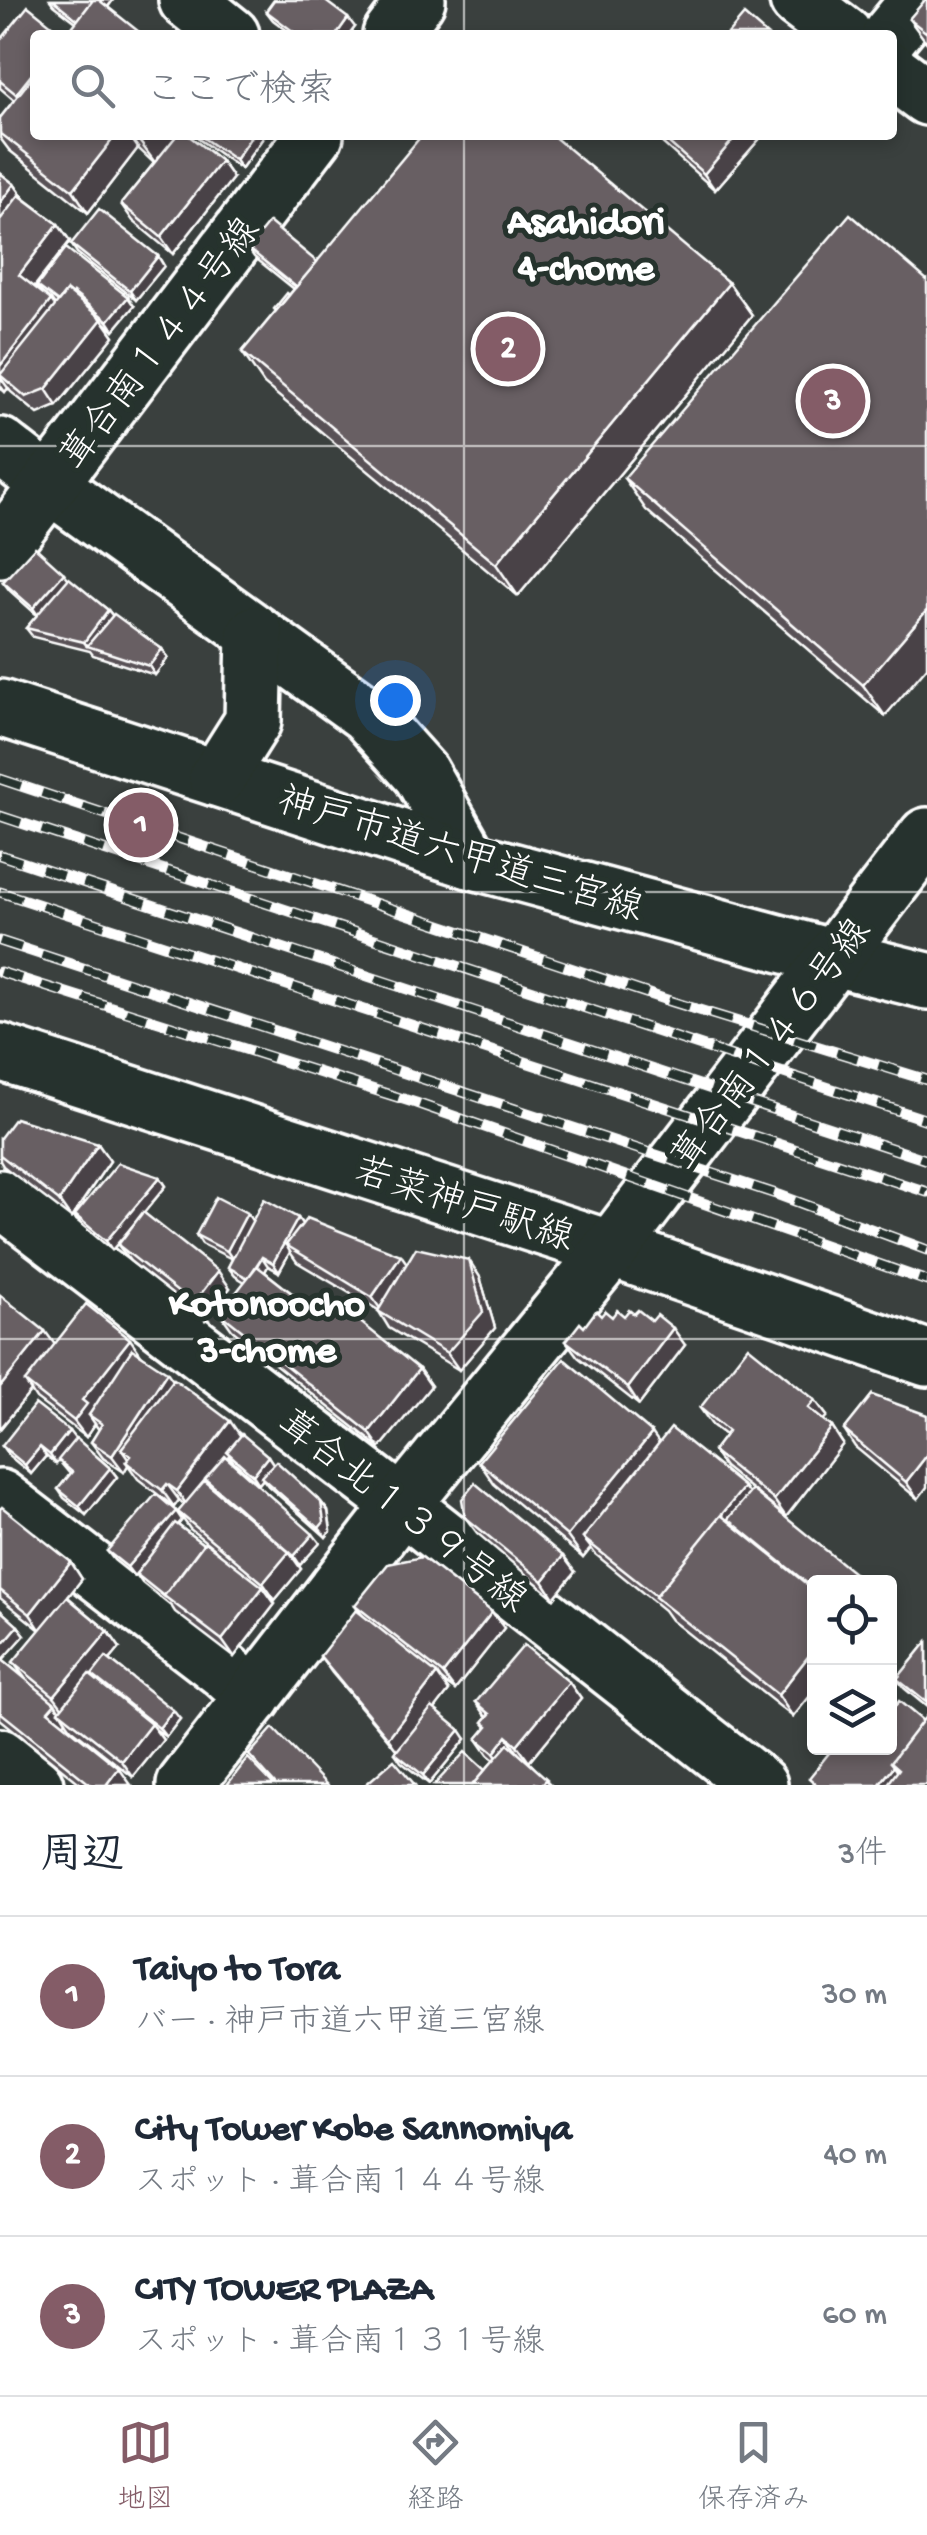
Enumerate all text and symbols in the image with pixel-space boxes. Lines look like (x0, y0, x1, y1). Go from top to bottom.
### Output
search box (30, 30, 897, 140)
icon: search (65, 58, 120, 113)
text: ここで検索 (145, 71, 335, 115)
district label: Asahidori 4-chome (506, 201, 665, 294)
street label: 葺合南１４４号線 (52, 210, 272, 480)
pin: 2 (476, 312, 540, 386)
pin: 3 (800, 364, 866, 438)
your location (370, 675, 421, 726)
street label: 神戸市道六甲道三宮線 (271, 779, 648, 934)
pin: 1 (108, 788, 174, 862)
street label: 葺合南１４６号線 (663, 911, 883, 1181)
street label: 若菜神戸駅線 (348, 1150, 579, 1264)
district label: Kotonoocho 3-chome (168, 1283, 365, 1376)
street label: 葺合北１３９号線 (267, 1401, 535, 1625)
map controls (807, 1575, 897, 1755)
button: locate (807, 1575, 897, 1665)
button: layers (807, 1665, 897, 1755)
text: 周辺 (40, 1834, 124, 1883)
text: 3件 (838, 1837, 887, 1875)
text: Taiyo to Tora (135, 1949, 340, 1993)
text: 1 (66, 1977, 79, 2015)
text: 30 m (822, 1977, 887, 2015)
text: バー · 神戸市道六甲道三宮線 (135, 2005, 544, 2043)
text: City Tower Kobe Sannomiya (135, 2109, 572, 2153)
text: 2 (65, 2137, 80, 2175)
text: 40 m (823, 2137, 887, 2175)
text: スポット · 葺合南１４４号線 (135, 2165, 544, 2203)
text: CITY TOWER PLAZA (135, 2269, 433, 2313)
text: 3 (64, 2297, 81, 2335)
text: 60 m (822, 2297, 887, 2335)
text: スポット · 葺合南１３１号線 (135, 2325, 544, 2363)
tab: 地図 (117, 2415, 173, 2518)
tab: 経路 (407, 2415, 464, 2518)
tab: 保存済み (698, 2415, 810, 2518)

